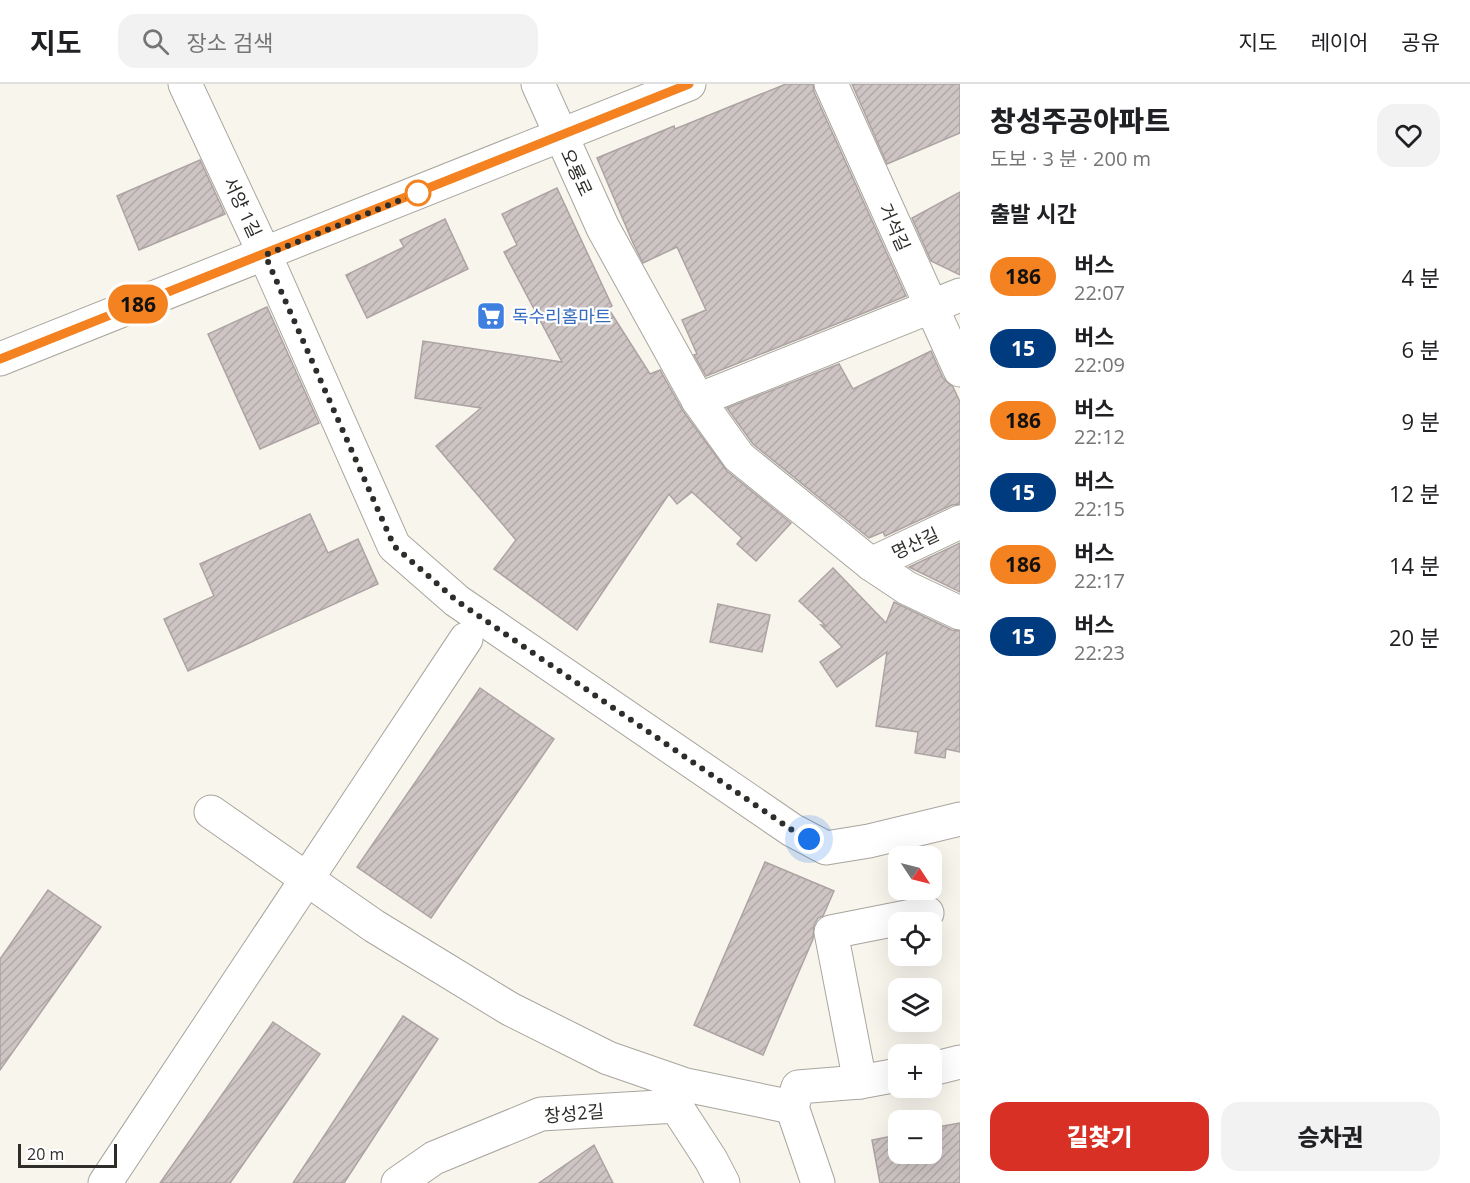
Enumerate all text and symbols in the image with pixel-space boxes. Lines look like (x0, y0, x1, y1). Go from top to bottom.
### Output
search box (118, 14, 538, 68)
text: 지도 (30, 23, 82, 61)
icon: search (139, 25, 172, 58)
text: 장소 검색 (187, 27, 273, 57)
text: 지도 (1239, 28, 1277, 56)
text: 레이어 (1310, 28, 1368, 56)
text: 공유 (1401, 28, 1440, 56)
text: 창성주공아파트 (990, 101, 1170, 139)
button: heart (1377, 104, 1440, 167)
street label: 오룡로 (556, 144, 598, 200)
text: 도보 · 3 분 · 200 m (990, 145, 1151, 172)
street label: 서양 1길 (218, 173, 268, 241)
unlabelled marker (405, 180, 431, 206)
text: 출발 시간 (990, 198, 1077, 228)
street label: 거석길 (874, 199, 916, 255)
text: 버스 (1074, 249, 1114, 279)
text: 186 (1005, 262, 1041, 290)
text: 4 분 (1401, 262, 1440, 292)
text: 22:07 (1074, 279, 1125, 306)
line badge: 186 (104, 284, 172, 324)
text: 186 (120, 290, 156, 318)
supermarket icon: 독수리홈마트 (475, 300, 507, 332)
place label: 독수리홈마트 (512, 304, 611, 328)
text: 버스 (1074, 321, 1114, 351)
text: 15 (1011, 334, 1035, 362)
text: 6 분 (1401, 334, 1440, 364)
text: 22:09 (1074, 351, 1125, 378)
text: 버스 (1074, 393, 1114, 423)
text: 186 (1005, 406, 1041, 434)
text: 9 분 (1401, 406, 1440, 436)
text: 22:12 (1074, 423, 1125, 450)
text: 버스 (1074, 465, 1114, 495)
text: 15 (1011, 478, 1035, 506)
text: 12 분 (1389, 478, 1440, 508)
text: 22:15 (1074, 495, 1125, 522)
street label: 명산길 (887, 522, 943, 564)
text: 버스 (1074, 537, 1114, 567)
text: 186 (1005, 550, 1041, 578)
text: 14 분 (1389, 550, 1440, 580)
text: 22:17 (1074, 567, 1125, 594)
text: 버스 (1074, 609, 1114, 639)
text: 15 (1011, 622, 1035, 650)
text: 20 분 (1389, 622, 1440, 652)
text: 22:23 (1074, 639, 1125, 666)
your location (794, 824, 824, 854)
north arrow (888, 846, 942, 900)
map controls (888, 846, 942, 1164)
button: locate (888, 912, 942, 966)
button: layers (888, 978, 942, 1032)
button: + (888, 1044, 942, 1098)
street label: 창성2길 (543, 1098, 605, 1128)
button: 길찾기 (990, 1102, 1209, 1171)
button: 승차권 (1221, 1102, 1440, 1171)
button: − (888, 1110, 942, 1164)
scale bar (18, 1141, 117, 1168)
text: 20 m (27, 1143, 64, 1165)

